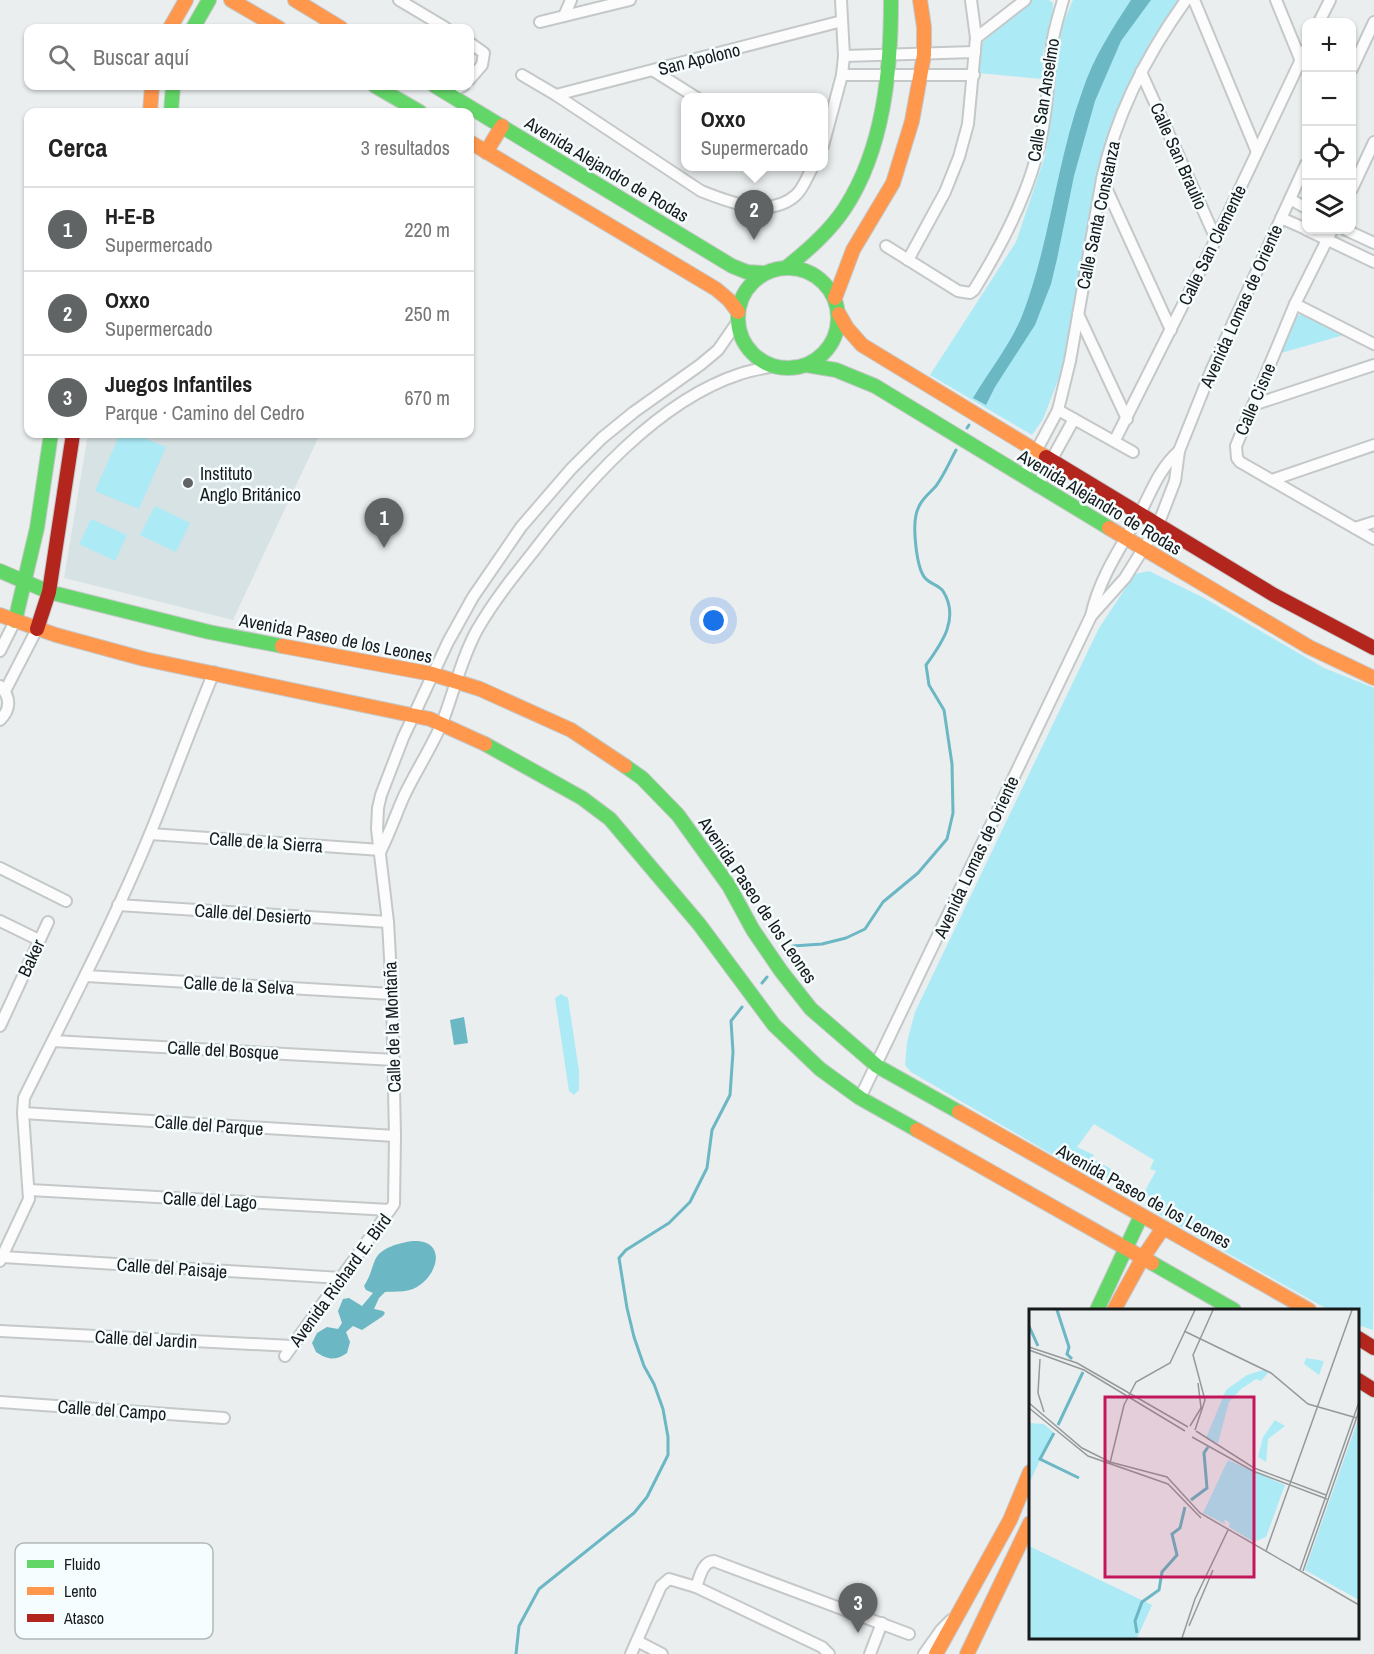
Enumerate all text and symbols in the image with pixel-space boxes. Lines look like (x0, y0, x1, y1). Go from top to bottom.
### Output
map controls (1302, 18, 1356, 234)
button: + (1302, 18, 1356, 72)
search box (24, 24, 474, 90)
street label: Calle San Anselmo (1021, 36, 1065, 164)
street label: San Apolono (655, 37, 743, 81)
icon: search (45, 41, 78, 74)
text: Buscar aquí (93, 42, 189, 72)
button: − (1302, 72, 1356, 126)
popup (681, 93, 828, 171)
street label: Calle San Braulio (1144, 98, 1214, 214)
text: Oxxo (701, 104, 746, 134)
street label: Avenida Alejandro de Rodas (520, 110, 694, 228)
button: locate (1302, 126, 1356, 180)
text: Cerca (48, 130, 107, 165)
text: 3 resultados (361, 134, 450, 161)
text: Supermercado (701, 134, 808, 161)
street label: Calle Santa Constanza (1070, 139, 1126, 291)
button: layers (1302, 180, 1356, 234)
street label: Calle San Clemente (1172, 181, 1252, 309)
pin: 2 (734, 190, 774, 240)
text: H-E-B (105, 201, 155, 231)
text: 1 (63, 216, 72, 243)
text: 220 m (404, 216, 450, 243)
street label: Avenida Lomas de Oriente (1193, 220, 1288, 392)
text: Supermercado (105, 231, 213, 258)
text: Oxxo (105, 285, 150, 315)
text: 2 (63, 300, 72, 327)
text: 250 m (404, 300, 450, 327)
text: Supermercado (105, 315, 213, 342)
street label: Calle Cisne (1229, 359, 1281, 439)
text: Juegos Infantiles (105, 369, 252, 399)
text: 3 (63, 384, 72, 411)
text: 670 m (404, 384, 450, 411)
text: Parque · Camino del Cedro (105, 399, 305, 426)
street label: Avenida Alejandro de Rodas (1013, 443, 1187, 561)
place label: Instituto Anglo Británico (199, 461, 301, 507)
marker: Instituto Anglo Británico (181, 476, 195, 490)
pin: 1 (364, 498, 404, 548)
your location (699, 606, 728, 635)
street label: Avenida Paseo de los Leones (236, 607, 435, 669)
street label: Avenida Lomas de Oriente (927, 772, 1025, 943)
street label: Avenida Paseo de los Leones (692, 811, 823, 988)
street label: Calle de la Sierra (208, 826, 324, 858)
street label: Calle del Desierto (194, 897, 312, 931)
street label: Baker (12, 935, 51, 981)
street label: Calle de la Montaña (377, 961, 407, 1093)
street label: Calle de la Selva (183, 970, 295, 1000)
street label: Calle del Bosque (167, 1035, 279, 1065)
street label: Calle del Parque (154, 1109, 264, 1141)
street label: Avenida Paseo de los Leones (1051, 1137, 1236, 1254)
street label: Calle del Lago (162, 1185, 258, 1215)
street label: Avenida Richard E. Bird (283, 1208, 397, 1352)
street label: Calle del Paisaje (116, 1252, 228, 1284)
inset map (1029, 1309, 1359, 1639)
street label: Calle del Jardin (94, 1324, 198, 1354)
street label: Calle del Campo (57, 1394, 167, 1426)
legend (15, 1543, 213, 1639)
text: Fluido (64, 1553, 100, 1575)
text: Lento (64, 1580, 97, 1602)
pin: 3 (838, 1584, 878, 1633)
text: Atasco (63, 1607, 104, 1629)

